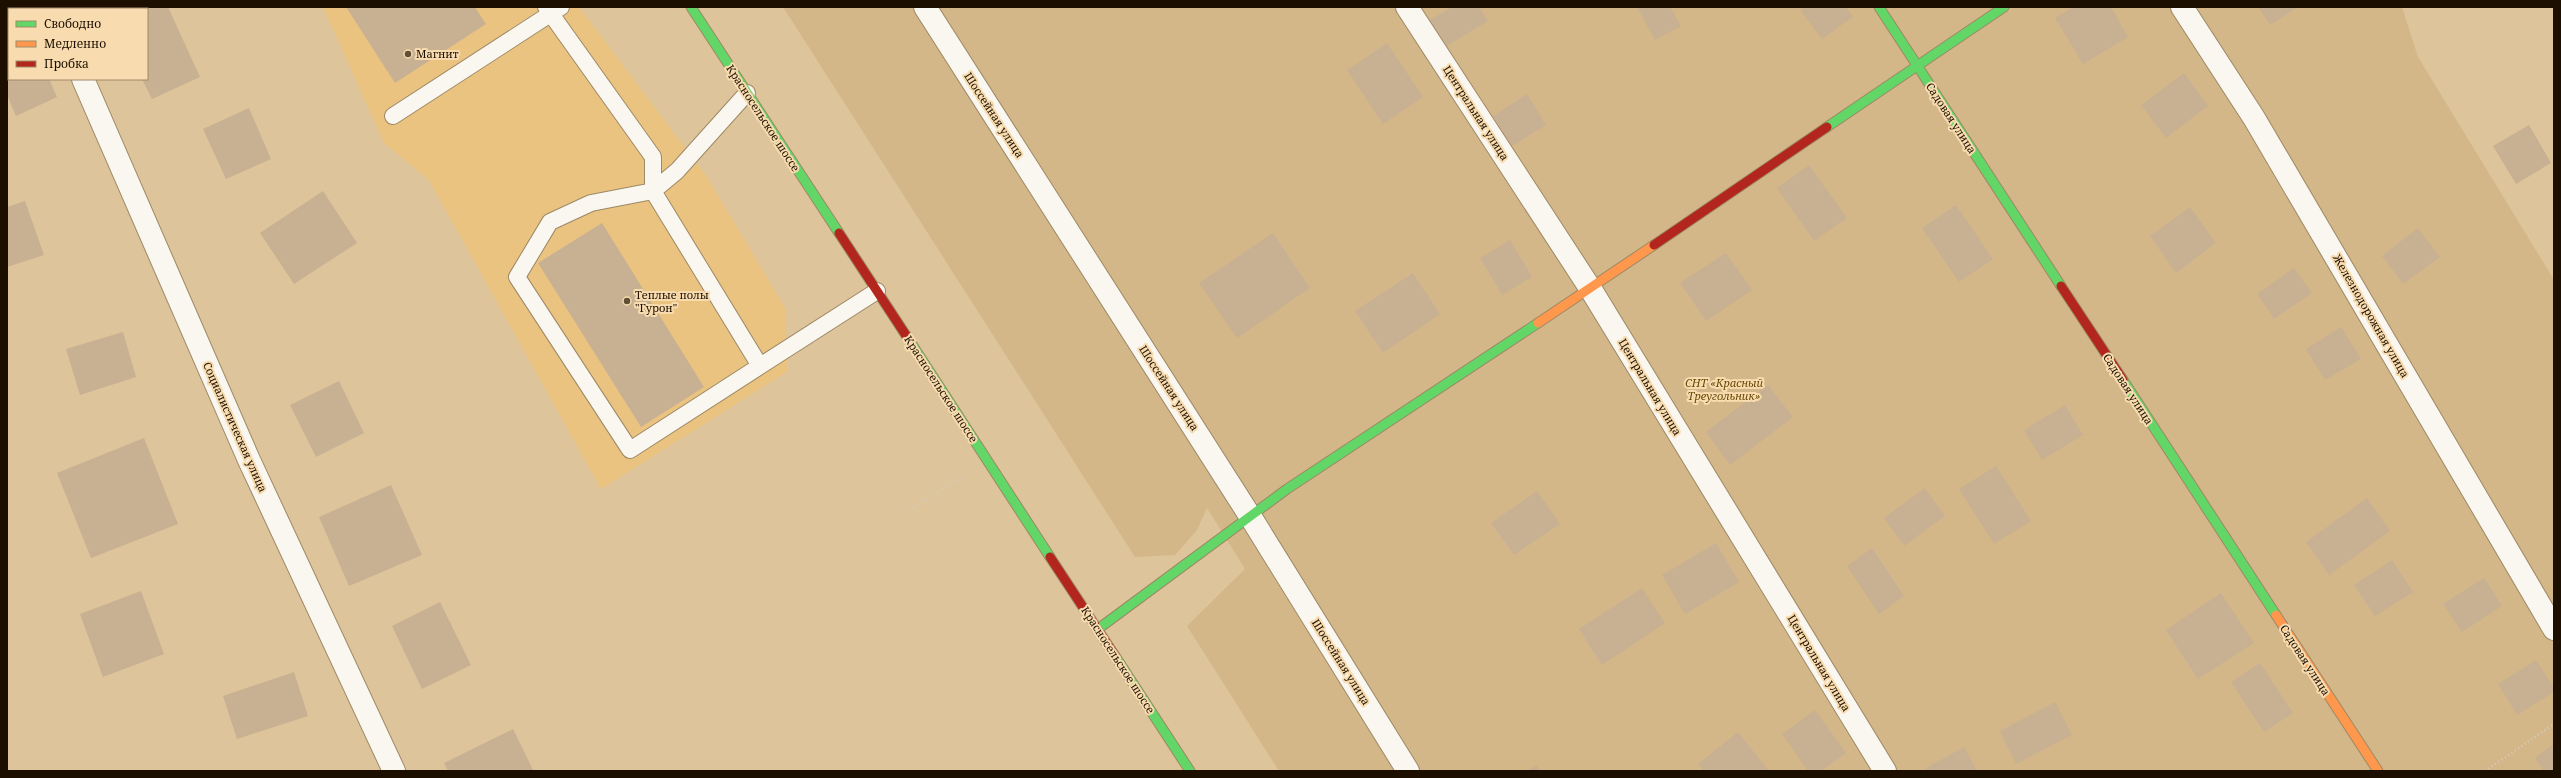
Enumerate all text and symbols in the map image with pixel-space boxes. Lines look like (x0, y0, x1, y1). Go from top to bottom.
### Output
legend (8, 8, 148, 80)
text: Свободно (44, 15, 101, 32)
text: Медленно (44, 35, 106, 52)
place label: Магнит (416, 46, 459, 61)
marker: Магнит (403, 49, 413, 59)
text: Пробка (44, 55, 89, 72)
street label: Красносельское шоссе (723, 61, 804, 174)
street label: Центральная улица (1440, 62, 1513, 163)
street label: Шоссейная улица (961, 69, 1028, 160)
street label: Садовая улица (1923, 79, 1980, 156)
street label: Железнодорожная улица (2329, 250, 2413, 380)
place label: Теплые полы "Гурон" (635, 287, 709, 315)
marker: Теплые полы "Гурон" (622, 296, 632, 306)
street label: Красносельское шоссе (901, 332, 982, 445)
street label: Центральная улица (1616, 336, 1685, 438)
street label: Шоссейная улица (1136, 342, 1203, 433)
street label: Садовая улица (2100, 350, 2157, 427)
street label: Социалистическая улица (200, 359, 271, 494)
park label: СНТ «Красный Треугольник» (1685, 375, 1763, 403)
street label: Красносельское шоссе (1078, 603, 1159, 716)
street label: Центральная улица (1785, 612, 1854, 714)
street label: Шоссейная улица (1309, 616, 1374, 708)
street label: Садовая улица (2277, 621, 2334, 698)

